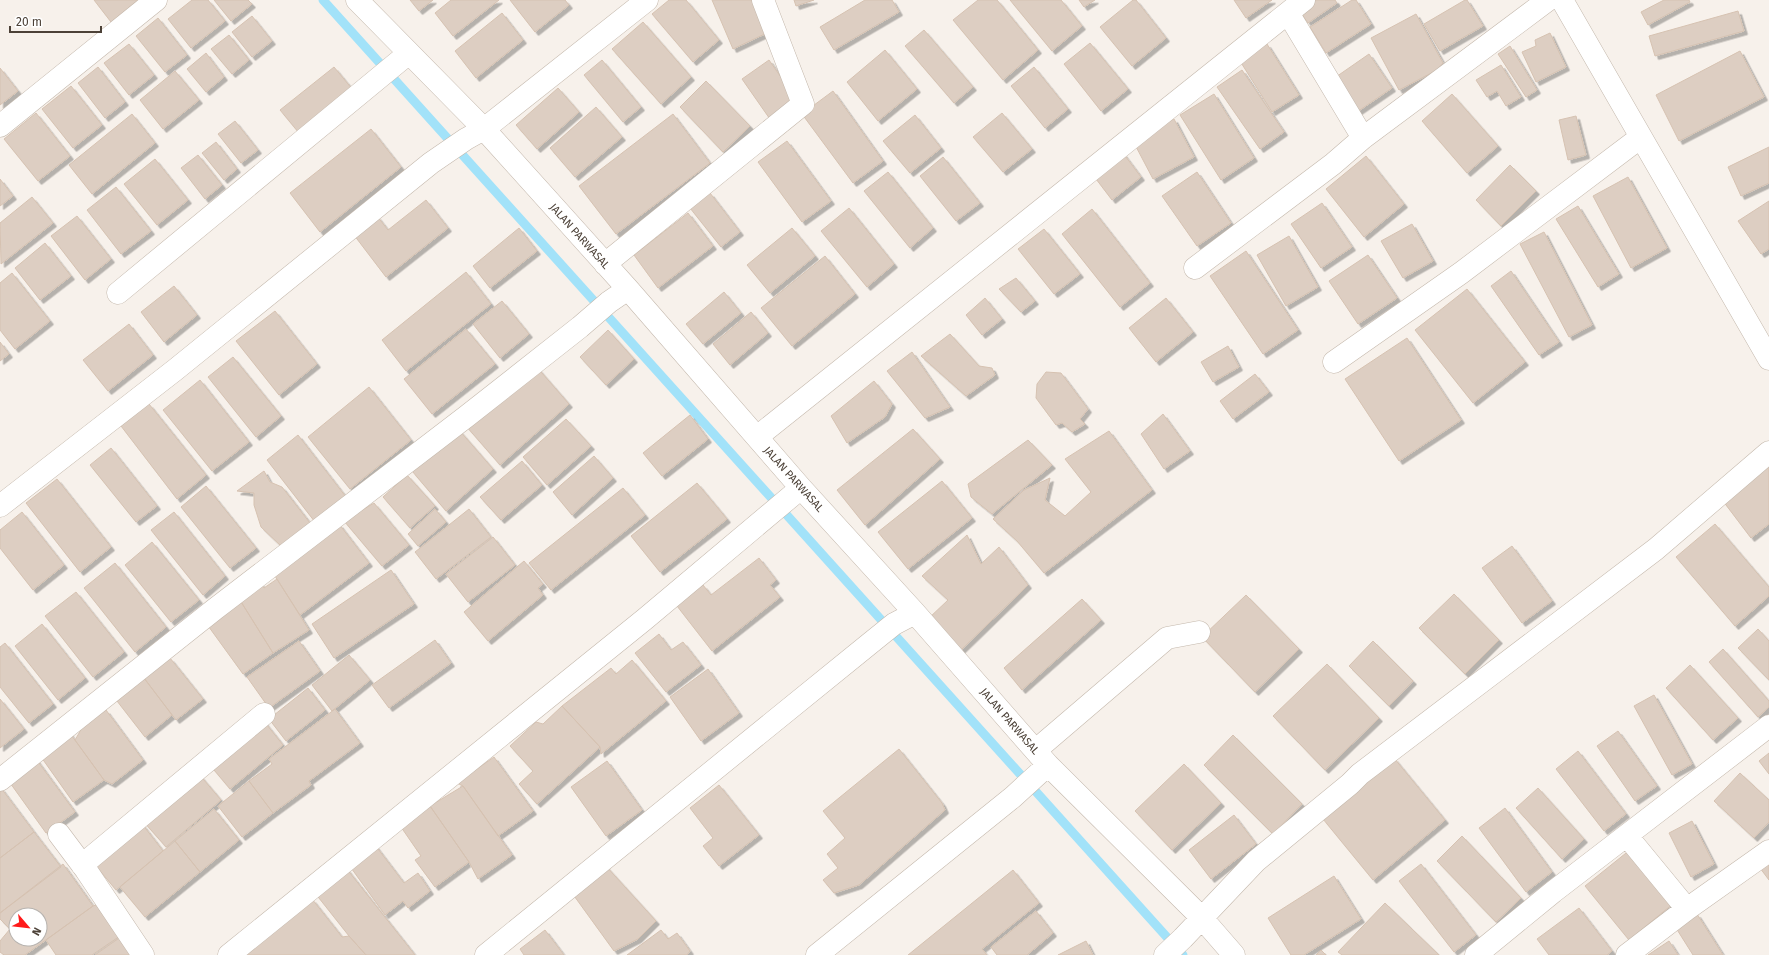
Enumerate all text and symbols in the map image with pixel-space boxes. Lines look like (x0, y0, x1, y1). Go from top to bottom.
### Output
scale bar (10, 8, 101, 34)
text: 20 m (16, 15, 42, 29)
street label: JALAN PARWASAL (547, 201, 613, 272)
street label: JALAN PARWASAL (761, 444, 827, 515)
street label: JALAN PARWASAL (977, 685, 1042, 758)
north arrow (8, 907, 48, 947)
text: N (29, 925, 44, 938)

